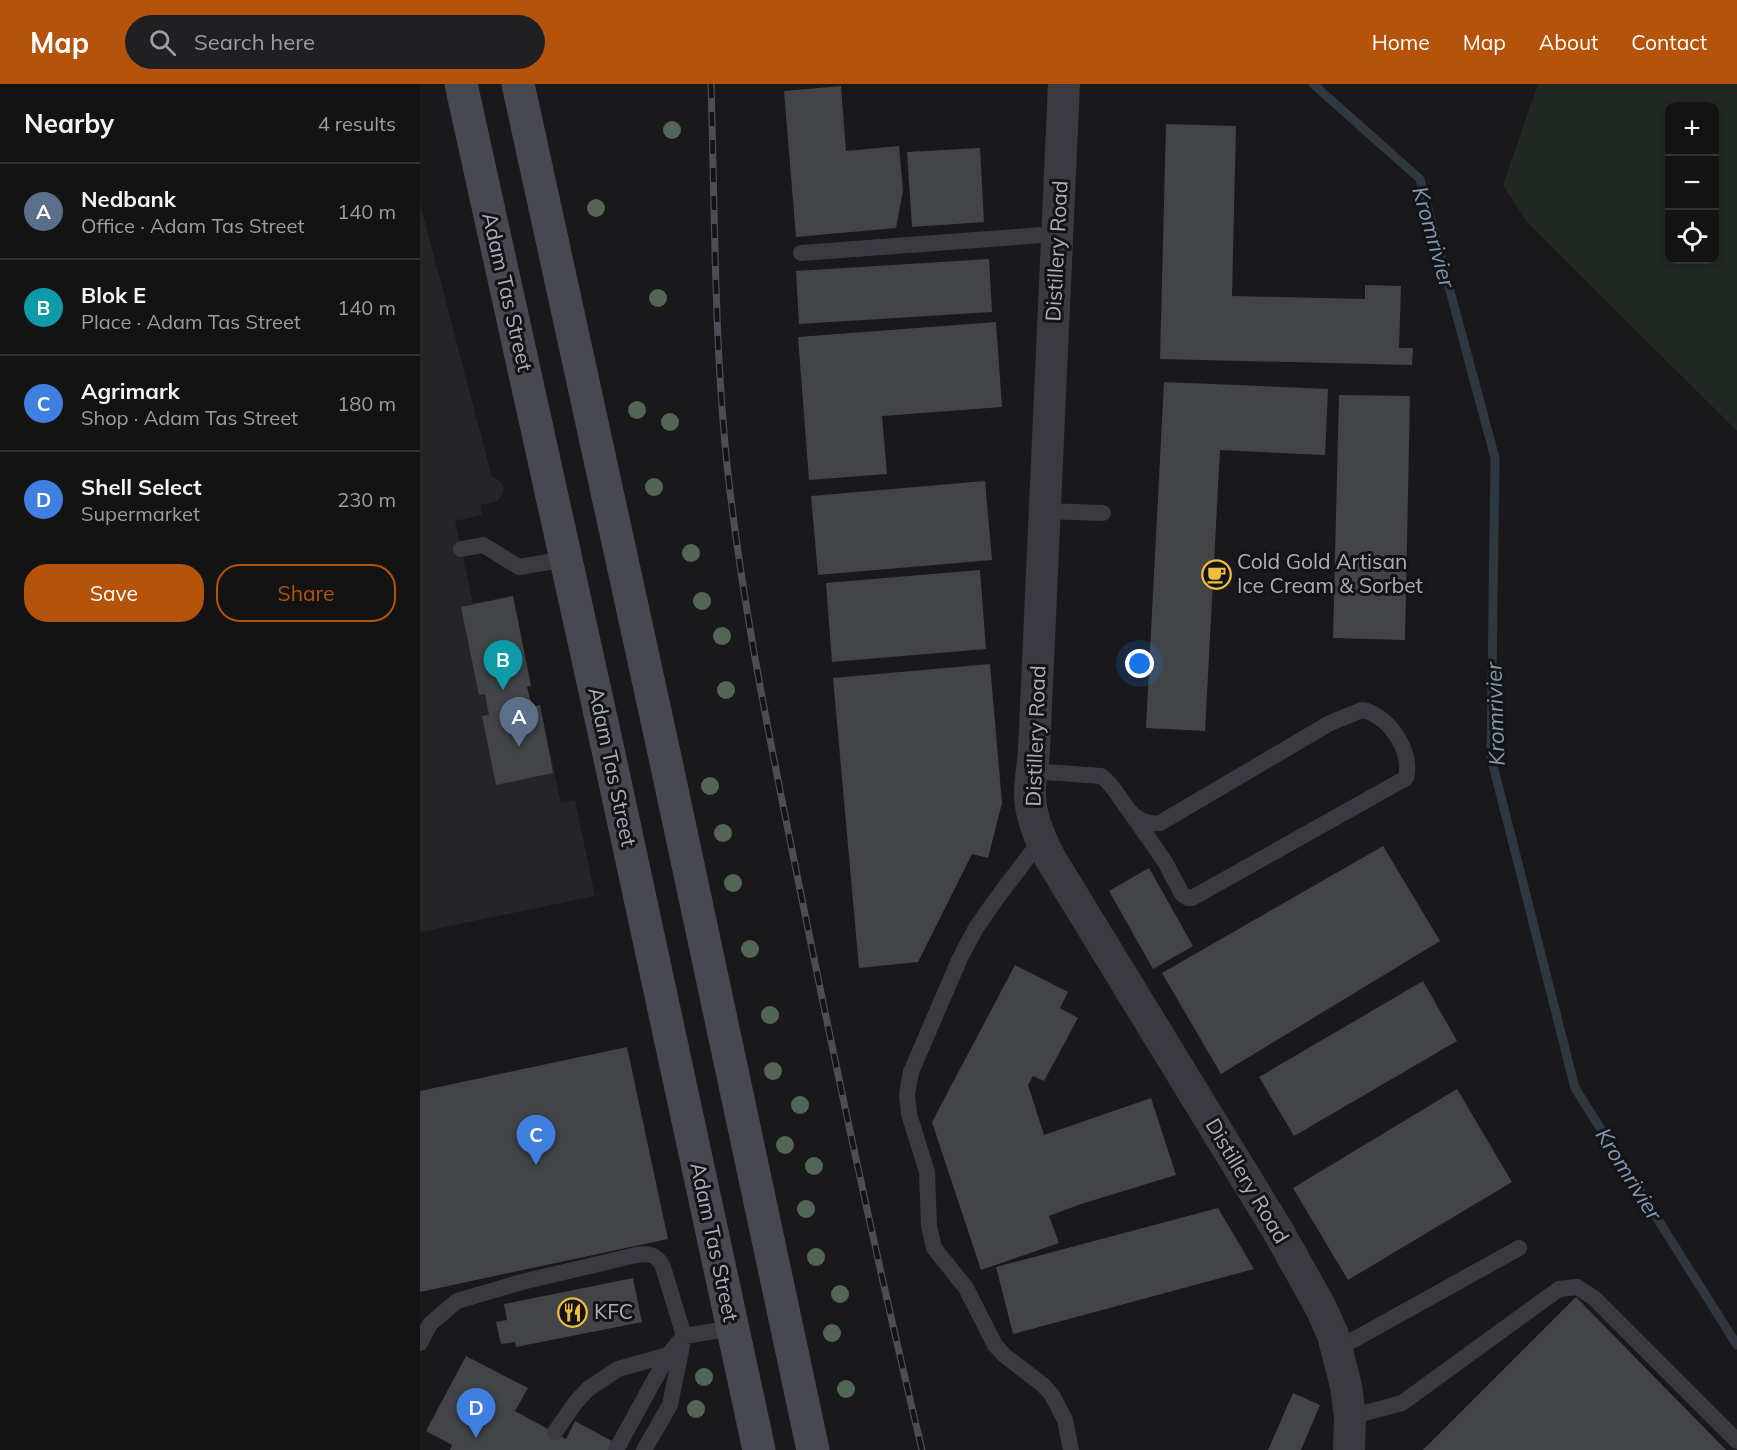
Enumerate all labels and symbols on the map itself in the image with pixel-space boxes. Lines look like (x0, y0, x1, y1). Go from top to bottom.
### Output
street label: Distillery Road (1039, 180, 1073, 322)
water label: Kromrivier (1406, 183, 1462, 292)
street label: Adam Tas Street (477, 210, 539, 374)
place label: Cold Gold Artisan Ice Cream & Sorbet (1237, 548, 1423, 598)
cafe icon: Cold Gold Artisan Ice Cream & Sorbet (1200, 558, 1232, 590)
pin: B (484, 640, 523, 690)
your location (1125, 649, 1154, 678)
water label: Kromrivier (1479, 661, 1511, 766)
street label: Distillery Road (1020, 665, 1050, 807)
street label: Adam Tas Street (583, 685, 643, 849)
pin: A (500, 698, 538, 747)
street label: Distillery Road (1200, 1113, 1295, 1248)
pin: C (516, 1116, 556, 1165)
water label: Kromrivier (1590, 1123, 1669, 1226)
street label: Adam Tas Street (685, 1160, 745, 1324)
restaurant icon: KFC (557, 1296, 589, 1328)
place label: KFC (594, 1298, 633, 1324)
pin: D (456, 1388, 496, 1438)

